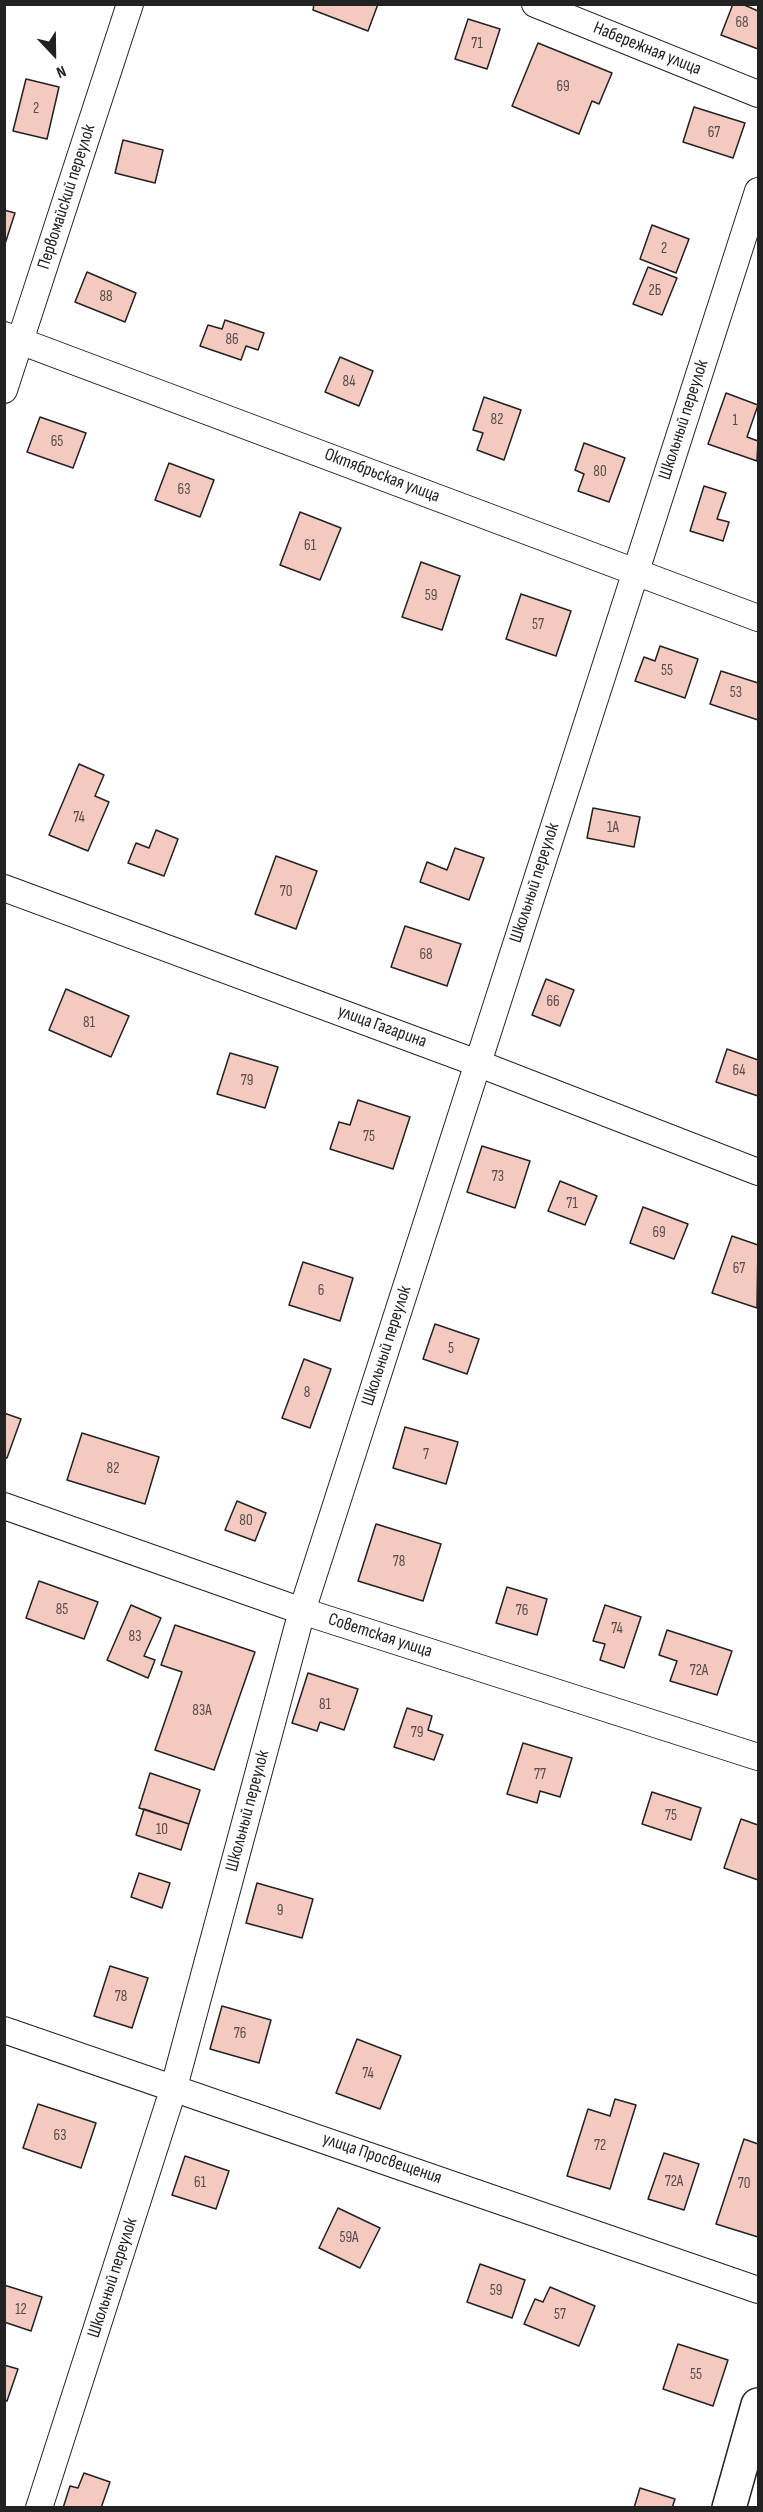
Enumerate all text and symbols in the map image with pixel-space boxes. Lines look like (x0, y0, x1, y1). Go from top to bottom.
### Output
house number: 68 (735, 14, 749, 32)
street label: Набережная улица (590, 18, 704, 80)
north arrow (24, 24, 84, 84)
house number: 71 (471, 35, 483, 53)
text: N (53, 61, 68, 82)
house number: 69 (556, 78, 570, 96)
house number: 2 (33, 100, 39, 118)
street label: Первомайский переулок (33, 122, 101, 272)
house number: 67 (708, 124, 720, 142)
house number: 2 (661, 240, 667, 258)
house number: 2Б (649, 282, 661, 300)
house number: 88 (99, 288, 113, 306)
house number: 86 (225, 331, 239, 349)
street label: Школьный переулок (654, 357, 714, 483)
house number: 84 (342, 373, 356, 391)
house number: 82 (491, 411, 503, 429)
house number: 1 (732, 412, 738, 430)
house number: 65 (51, 433, 63, 451)
street label: Октябрьская улица (321, 444, 443, 508)
house number: 80 (593, 463, 607, 481)
house number: 63 (178, 481, 190, 499)
house number: 61 (304, 537, 316, 555)
house number: 59 (425, 587, 437, 605)
house number: 57 (532, 616, 544, 634)
house number: 55 (661, 662, 673, 680)
house number: 53 (730, 684, 742, 702)
house number: 74 (73, 809, 85, 827)
house number: 1А (607, 819, 619, 837)
street label: Школьный переулок (505, 820, 565, 946)
house number: 70 (280, 883, 292, 901)
house number: 68 (419, 946, 433, 964)
house number: 66 (546, 993, 560, 1011)
street label: улица Гагарина (334, 1001, 430, 1053)
house number: 81 (83, 1014, 95, 1032)
house number: 64 (732, 1062, 746, 1080)
house number: 79 (241, 1072, 253, 1090)
house number: 75 (363, 1128, 375, 1146)
house number: 73 (492, 1168, 504, 1186)
house number: 71 (566, 1195, 578, 1213)
house number: 69 (652, 1224, 666, 1242)
house number: 67 (733, 1260, 745, 1278)
house number: 6 (318, 1282, 324, 1300)
street label: Школьный переулок (357, 1283, 417, 1409)
house number: 5 (448, 1340, 454, 1358)
house number: 8 (304, 1384, 310, 1402)
house number: 7 (423, 1446, 429, 1464)
house number: 82 (107, 1460, 119, 1478)
house number: 80 (239, 1512, 253, 1530)
house number: 78 (393, 1553, 405, 1571)
house number: 85 (56, 1601, 68, 1619)
house number: 76 (516, 1602, 528, 1620)
street label: Советская улица (325, 1609, 435, 1663)
house number: 74 (611, 1620, 623, 1638)
house number: 83 (129, 1628, 141, 1646)
house number: 72А (690, 1662, 708, 1680)
house number: 81 (319, 1696, 331, 1714)
house number: 83А (192, 1702, 212, 1720)
house number: 79 (411, 1724, 423, 1742)
street label: Школьный переулок (221, 1748, 275, 1874)
house number: 77 (534, 1766, 546, 1784)
house number: 75 (665, 1807, 677, 1825)
house number: 10 (156, 1821, 168, 1839)
house number: 9 (277, 1902, 283, 1920)
house number: 78 (115, 1988, 127, 2006)
house number: 76 (234, 2025, 246, 2043)
house number: 74 (362, 2065, 374, 2083)
house number: 63 (54, 2127, 66, 2145)
street label: улица Просвещения (319, 2128, 445, 2190)
house number: 72 (594, 2137, 606, 2155)
house number: 72А (665, 2173, 683, 2191)
house number: 61 (194, 2174, 206, 2192)
house number: 70 (738, 2175, 750, 2193)
street label: Школьный переулок (83, 2215, 143, 2341)
house number: 59А (339, 2229, 359, 2247)
house number: 59 (490, 2282, 502, 2300)
house number: 12 (15, 2301, 27, 2319)
house number: 57 (554, 2306, 566, 2324)
house number: 55 (690, 2366, 702, 2384)

